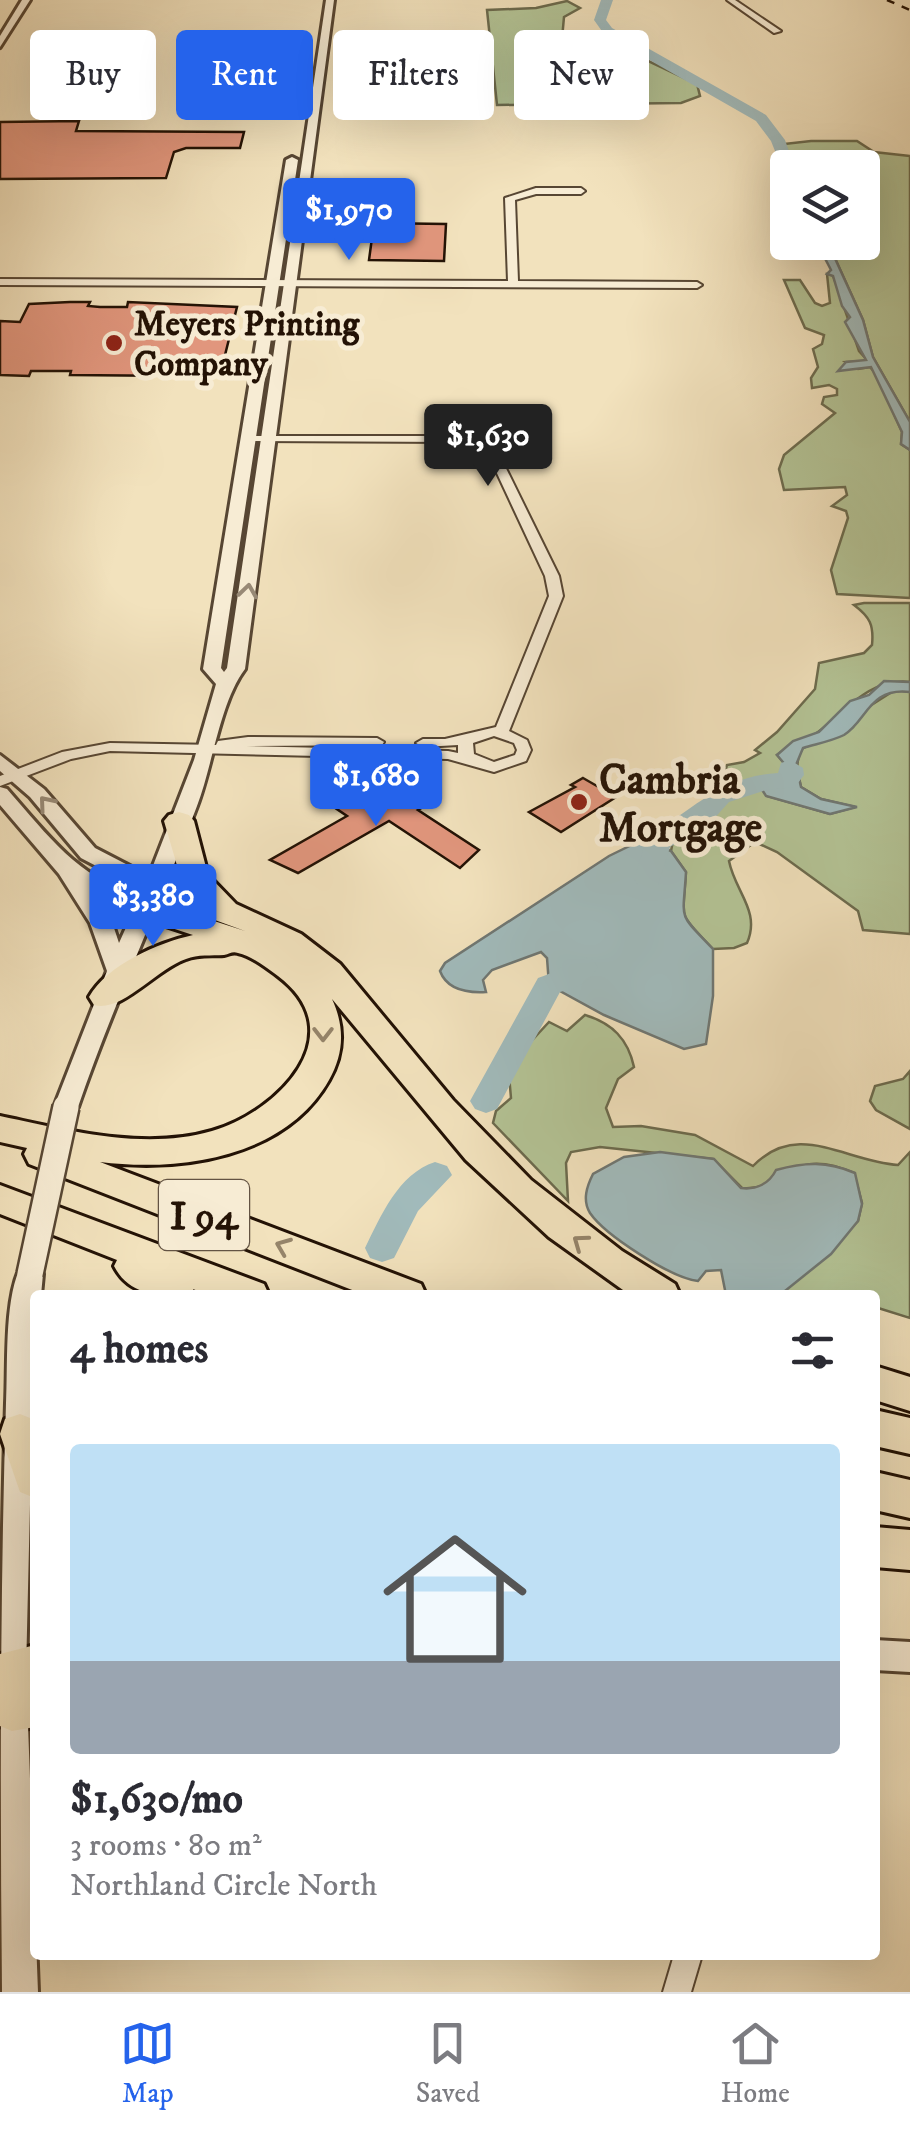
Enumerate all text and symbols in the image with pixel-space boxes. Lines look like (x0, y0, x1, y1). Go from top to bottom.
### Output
chip: Buy (30, 30, 156, 120)
chip: Rent (176, 30, 313, 120)
chip: Filters (333, 30, 494, 120)
chip: New (514, 30, 649, 120)
map controls (770, 150, 880, 260)
button: layers (770, 150, 880, 260)
pin: $1,970 (268, 178, 430, 263)
text: $1,970 (305, 190, 393, 230)
place label: Meyers Printing Company (134, 303, 360, 387)
marker: Meyers Printing Company (103, 332, 125, 354)
pin: $1,630 (407, 404, 569, 489)
text: $1,630 (446, 416, 530, 456)
one-way arrow (237, 582, 258, 599)
pin: $1,680 (295, 744, 457, 829)
place label: Cambria Mortgage (599, 755, 762, 855)
text: $1,680 (332, 756, 420, 796)
marker: Cambria Mortgage (568, 791, 590, 813)
one-way arrow (39, 796, 57, 815)
pin: $3,380 (72, 864, 234, 949)
text: $3,380 (111, 876, 195, 916)
one-way arrow (313, 1027, 334, 1043)
road number: I 94 (159, 1180, 249, 1250)
one-way arrow (572, 1236, 591, 1254)
one-way arrow (276, 1238, 293, 1258)
icon: filters (785, 1323, 840, 1378)
text: 4 homes (70, 1324, 208, 1376)
icon: home (365, 1509, 545, 1689)
text: $1,630/mo (70, 1774, 243, 1826)
text: 3 rooms · 80 m² (70, 1826, 262, 1866)
text: Northland Circle North (70, 1866, 377, 1906)
tab: Map (120, 2016, 175, 2111)
tab: Saved (416, 2016, 480, 2111)
tab: Home (721, 2016, 790, 2111)

